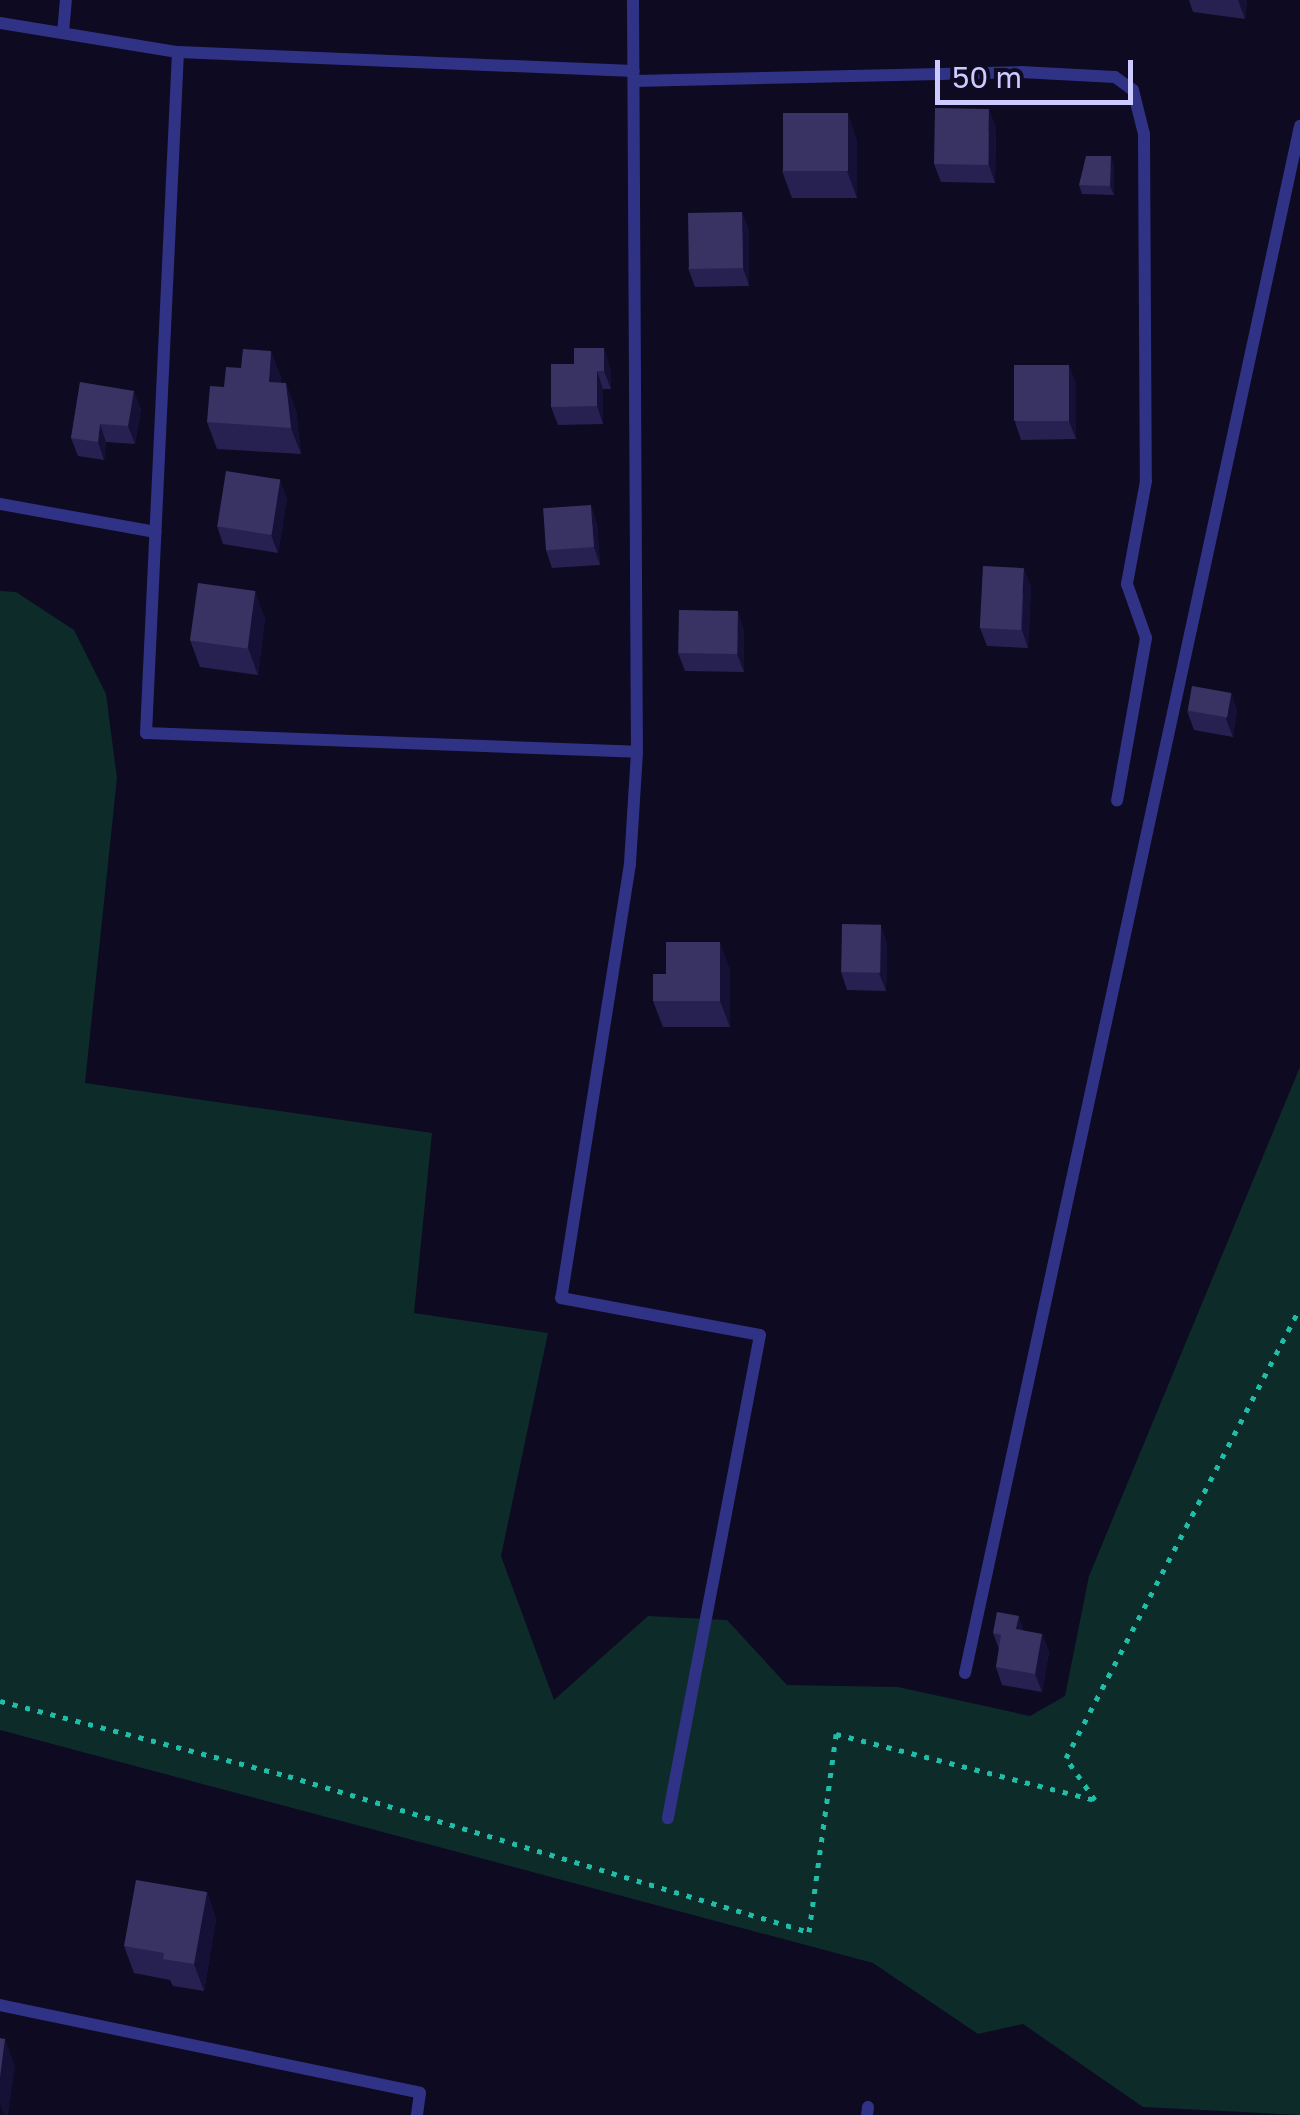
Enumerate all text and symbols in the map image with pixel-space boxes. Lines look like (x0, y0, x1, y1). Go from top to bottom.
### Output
scale bar (940, 40, 1138, 102)
text: 50 m (952, 59, 1022, 95)

